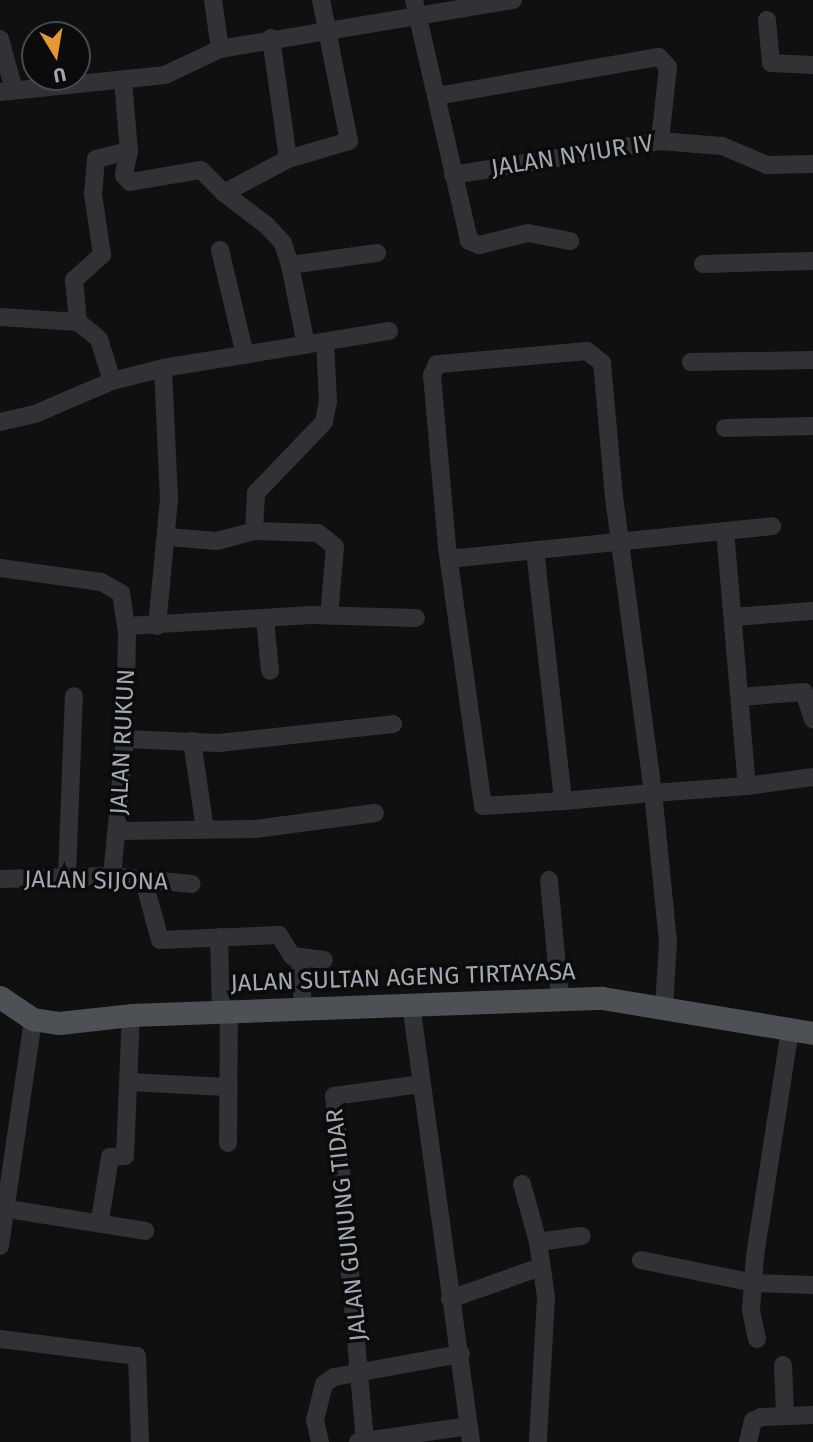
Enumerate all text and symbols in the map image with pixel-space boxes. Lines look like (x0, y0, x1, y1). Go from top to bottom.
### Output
north arrow (21, 21, 91, 91)
text: U (51, 63, 68, 88)
street label: JALAN NYIUR IV (489, 129, 655, 183)
street label: JALAN RUKUN (105, 668, 141, 816)
street label: JALAN SIJONA (24, 865, 168, 897)
street label: JALAN SULTAN AGENG TIRTAYASA (230, 958, 576, 998)
street label: JALAN GUNUNG TIDAR (320, 1107, 374, 1343)

